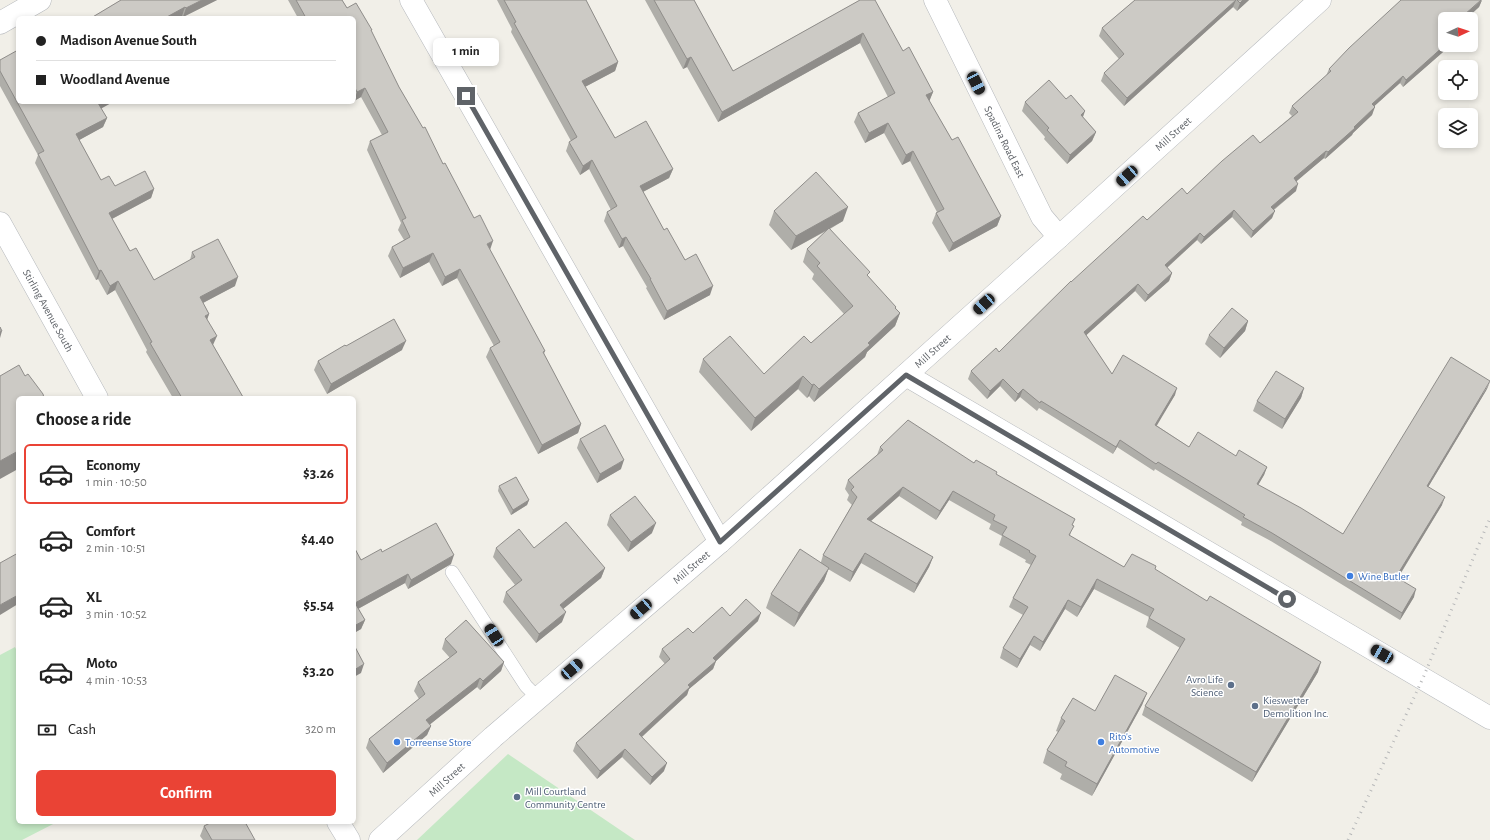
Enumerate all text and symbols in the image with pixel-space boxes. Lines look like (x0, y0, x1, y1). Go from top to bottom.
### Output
north arrow (1438, 12, 1478, 52)
map controls (1438, 12, 1478, 148)
text: Madison Avenue South (60, 33, 197, 48)
callout: 1 min (433, 38, 499, 66)
text: 1 min (452, 45, 480, 58)
button: locate (1438, 60, 1478, 100)
car (965, 70, 987, 96)
text: Woodland Avenue (60, 72, 170, 87)
route end (457, 87, 475, 105)
street label: Spadina Road East (983, 104, 1027, 180)
button: layers (1438, 108, 1478, 148)
street label: Mill Street (1153, 114, 1193, 153)
car (1114, 164, 1140, 188)
street label: Stirling Avenue South (21, 267, 76, 354)
car (971, 292, 997, 316)
street label: Mill Street (912, 331, 953, 370)
text: Choose a ride (36, 411, 131, 429)
icon: car (38, 456, 74, 492)
text: Economy (86, 458, 140, 473)
text: $3.26 (303, 466, 334, 481)
text: 1 min · 10:50 (86, 476, 147, 489)
icon: car (38, 522, 74, 558)
text: Comfort (86, 524, 135, 539)
text: $4.40 (301, 532, 334, 547)
text: 2 min · 10:51 (86, 542, 146, 555)
street label: Mill Street (671, 548, 712, 586)
marker: Wine Butler (1345, 571, 1355, 581)
place label: Wine Butler (1358, 571, 1410, 582)
icon: car (38, 588, 74, 624)
text: XL (86, 590, 102, 605)
route start (1278, 590, 1296, 608)
car (628, 597, 654, 621)
text: $5.54 (303, 598, 334, 613)
text: 3 min · 10:52 (86, 608, 147, 621)
car (482, 622, 506, 648)
car (1369, 643, 1395, 665)
icon: car (38, 654, 74, 690)
text: Moto (86, 656, 118, 671)
car (559, 657, 585, 681)
text: $3.20 (302, 664, 334, 679)
text: 4 min · 10:53 (86, 674, 147, 687)
place label: Avro Life Science (1186, 674, 1223, 698)
marker: Avro Life Science (1226, 680, 1236, 690)
place label: Kieswetter Demolition Inc. (1263, 695, 1329, 719)
marker: Kieswetter Demolition Inc. (1250, 701, 1260, 711)
icon: cash (36, 719, 58, 741)
text: Cash (68, 722, 96, 737)
text: 320 m (305, 723, 336, 736)
place label: Rito's Automotive (1109, 731, 1159, 755)
marker: Torreense Store (392, 737, 402, 747)
place label: Torreense Store (405, 737, 471, 748)
marker: Rito's Automotive (1096, 737, 1106, 747)
street label: Mill Street (426, 760, 467, 798)
button: Confirm (36, 770, 336, 816)
place label: Mill Courtland Community Centre (525, 786, 606, 810)
marker: Mill Courtland Community Centre (512, 792, 522, 802)

